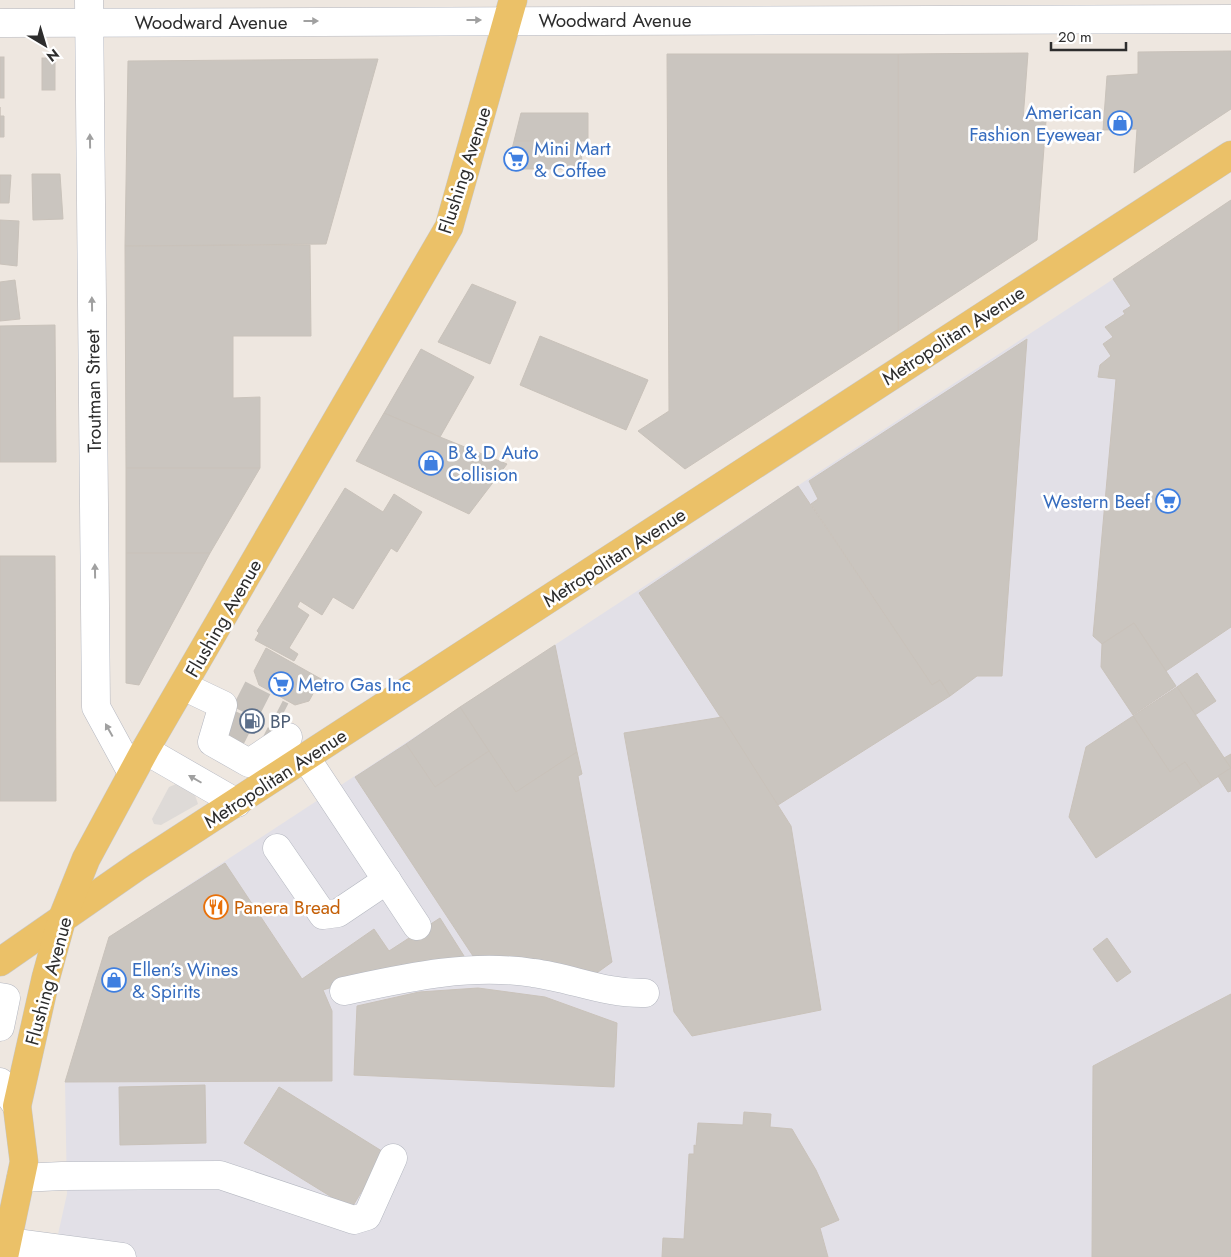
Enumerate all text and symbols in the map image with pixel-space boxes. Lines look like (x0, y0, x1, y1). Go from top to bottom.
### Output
street label: Woodward Avenue (538, 7, 692, 34)
street label: Woodward Avenue (134, 9, 288, 36)
one-way arrow (466, 16, 482, 24)
one-way arrow (303, 17, 319, 25)
north arrow (20, 20, 70, 70)
scale bar (1051, 20, 1126, 52)
text: 20 m (1058, 26, 1092, 48)
text: N (42, 44, 64, 67)
place label: American Fashion Eyewear (969, 99, 1102, 148)
street label: Flushing Avenue (431, 103, 498, 237)
shop icon: American Fashion Eyewear (1107, 110, 1133, 136)
one-way arrow (86, 133, 94, 149)
place label: Mini Mart & Coffee (534, 135, 611, 184)
supermarket icon: Mini Mart & Coffee (503, 146, 529, 172)
street label: Metropolitan Avenue (877, 279, 1030, 392)
one-way arrow (88, 296, 96, 312)
street label: Troutman Street (79, 329, 108, 453)
place label: B & D Auto Collision (448, 439, 539, 488)
shop icon: B & D Auto Collision (418, 450, 444, 476)
place label: Western Beef (1043, 488, 1151, 515)
supermarket icon: Western Beef (1155, 488, 1181, 514)
street label: Metropolitan Avenue (538, 501, 691, 614)
street label: Flushing Avenue (179, 554, 268, 682)
one-way arrow (91, 563, 99, 579)
supermarket icon: Metro Gas Inc (268, 671, 294, 697)
place label: Metro Gas Inc (298, 671, 411, 698)
fuel station icon: BP (239, 708, 265, 734)
place label: BP (270, 708, 291, 735)
street label: Metropolitan Avenue (199, 722, 352, 835)
one-way arrow (105, 723, 113, 738)
one-way arrow (187, 775, 202, 783)
restaurant icon: Panera Bread (203, 894, 229, 920)
place label: Panera Bread (234, 894, 341, 921)
street label: Flushing Avenue (18, 914, 79, 1048)
place label: Ellen’s Wines & Spirits (132, 956, 239, 1005)
shop icon: Ellen’s Wines & Spirits (101, 967, 127, 993)

